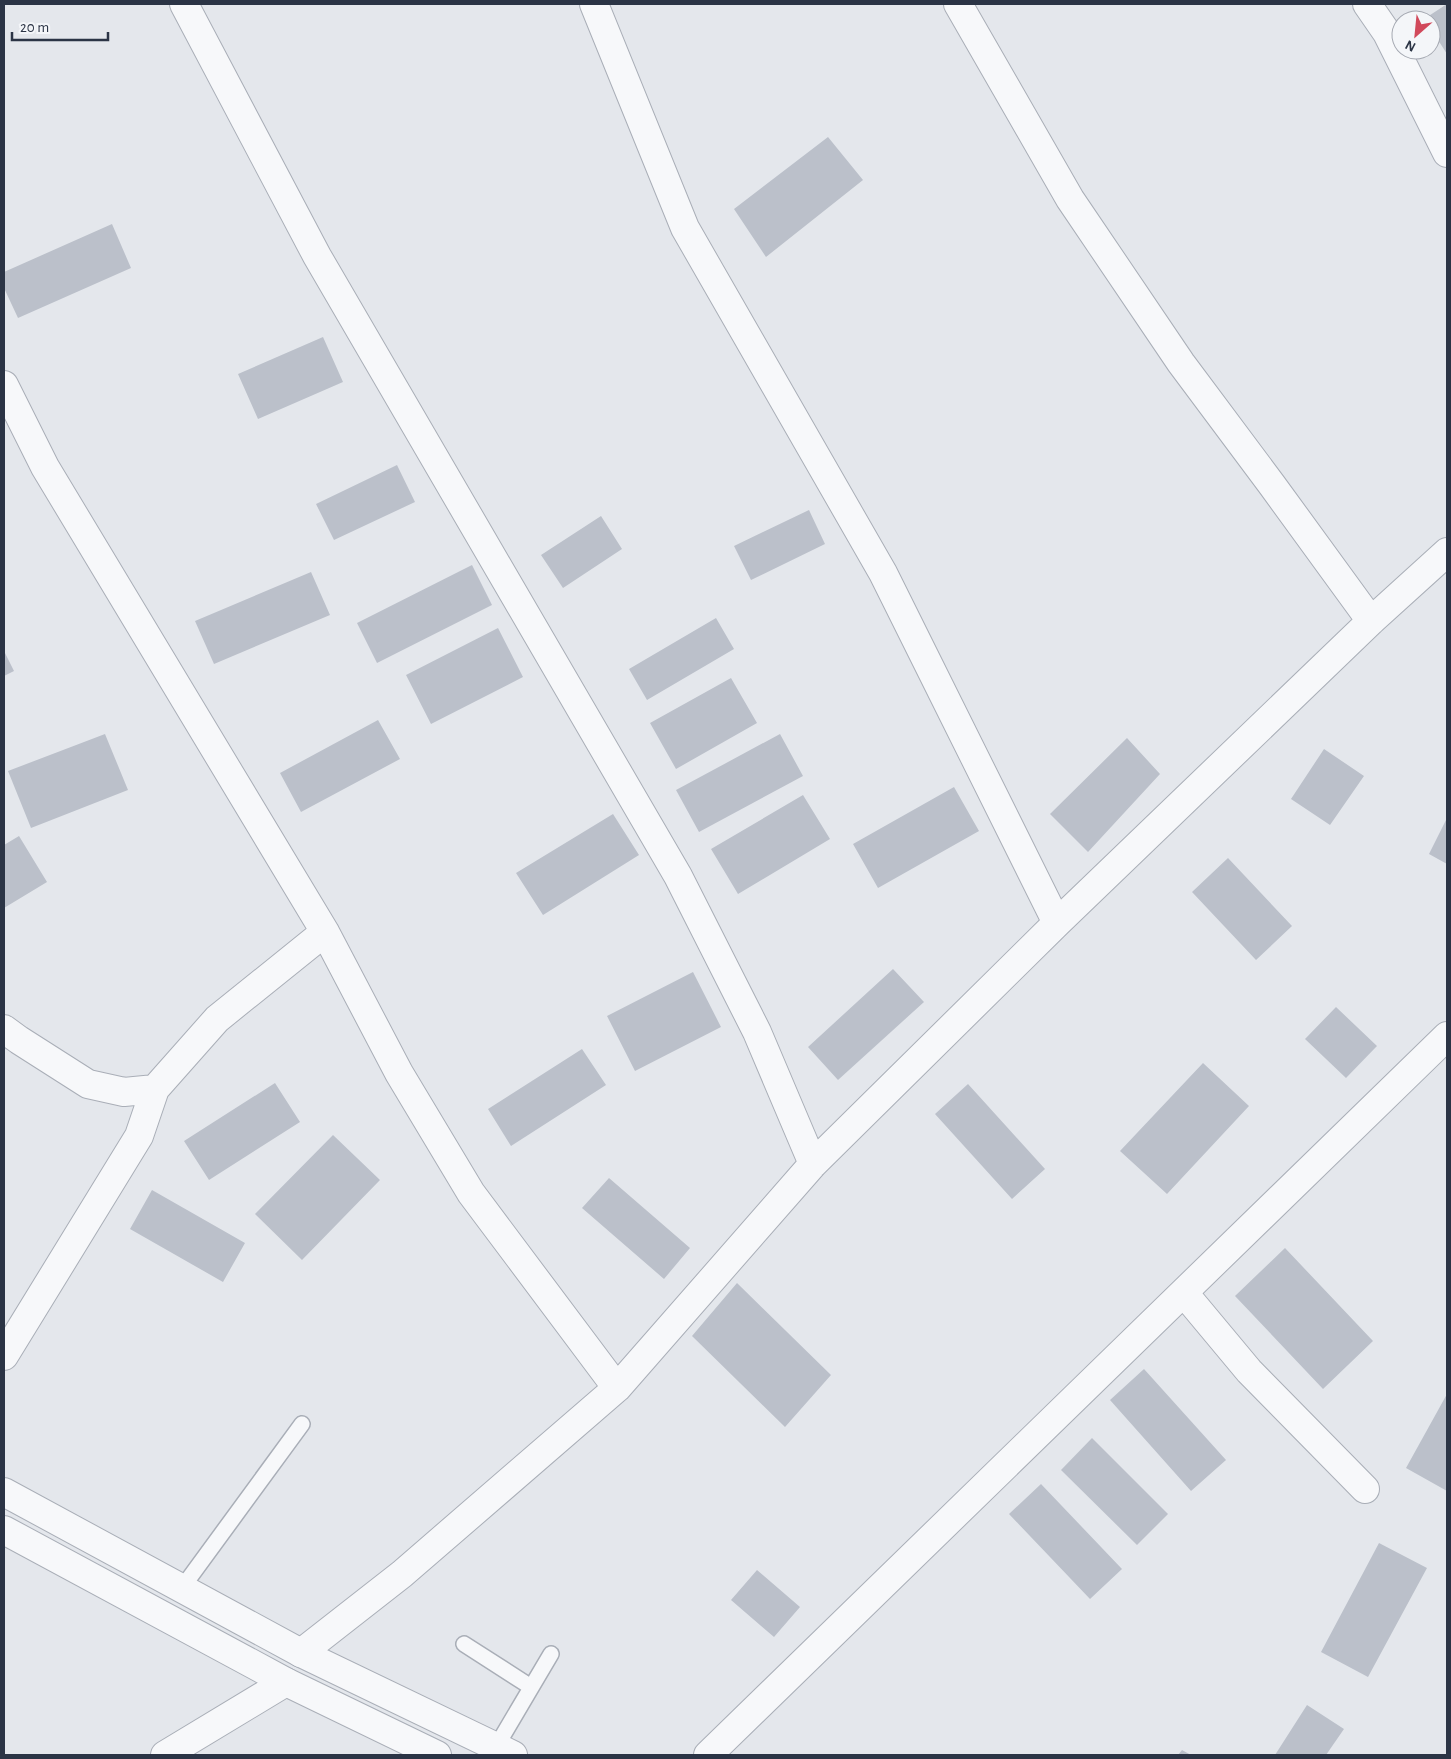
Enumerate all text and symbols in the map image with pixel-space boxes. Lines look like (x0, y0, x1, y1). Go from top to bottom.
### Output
scale bar (12, 10, 109, 42)
north arrow (1391, 10, 1441, 60)
text: 20 m (20, 20, 49, 35)
text: N (1403, 37, 1418, 54)

